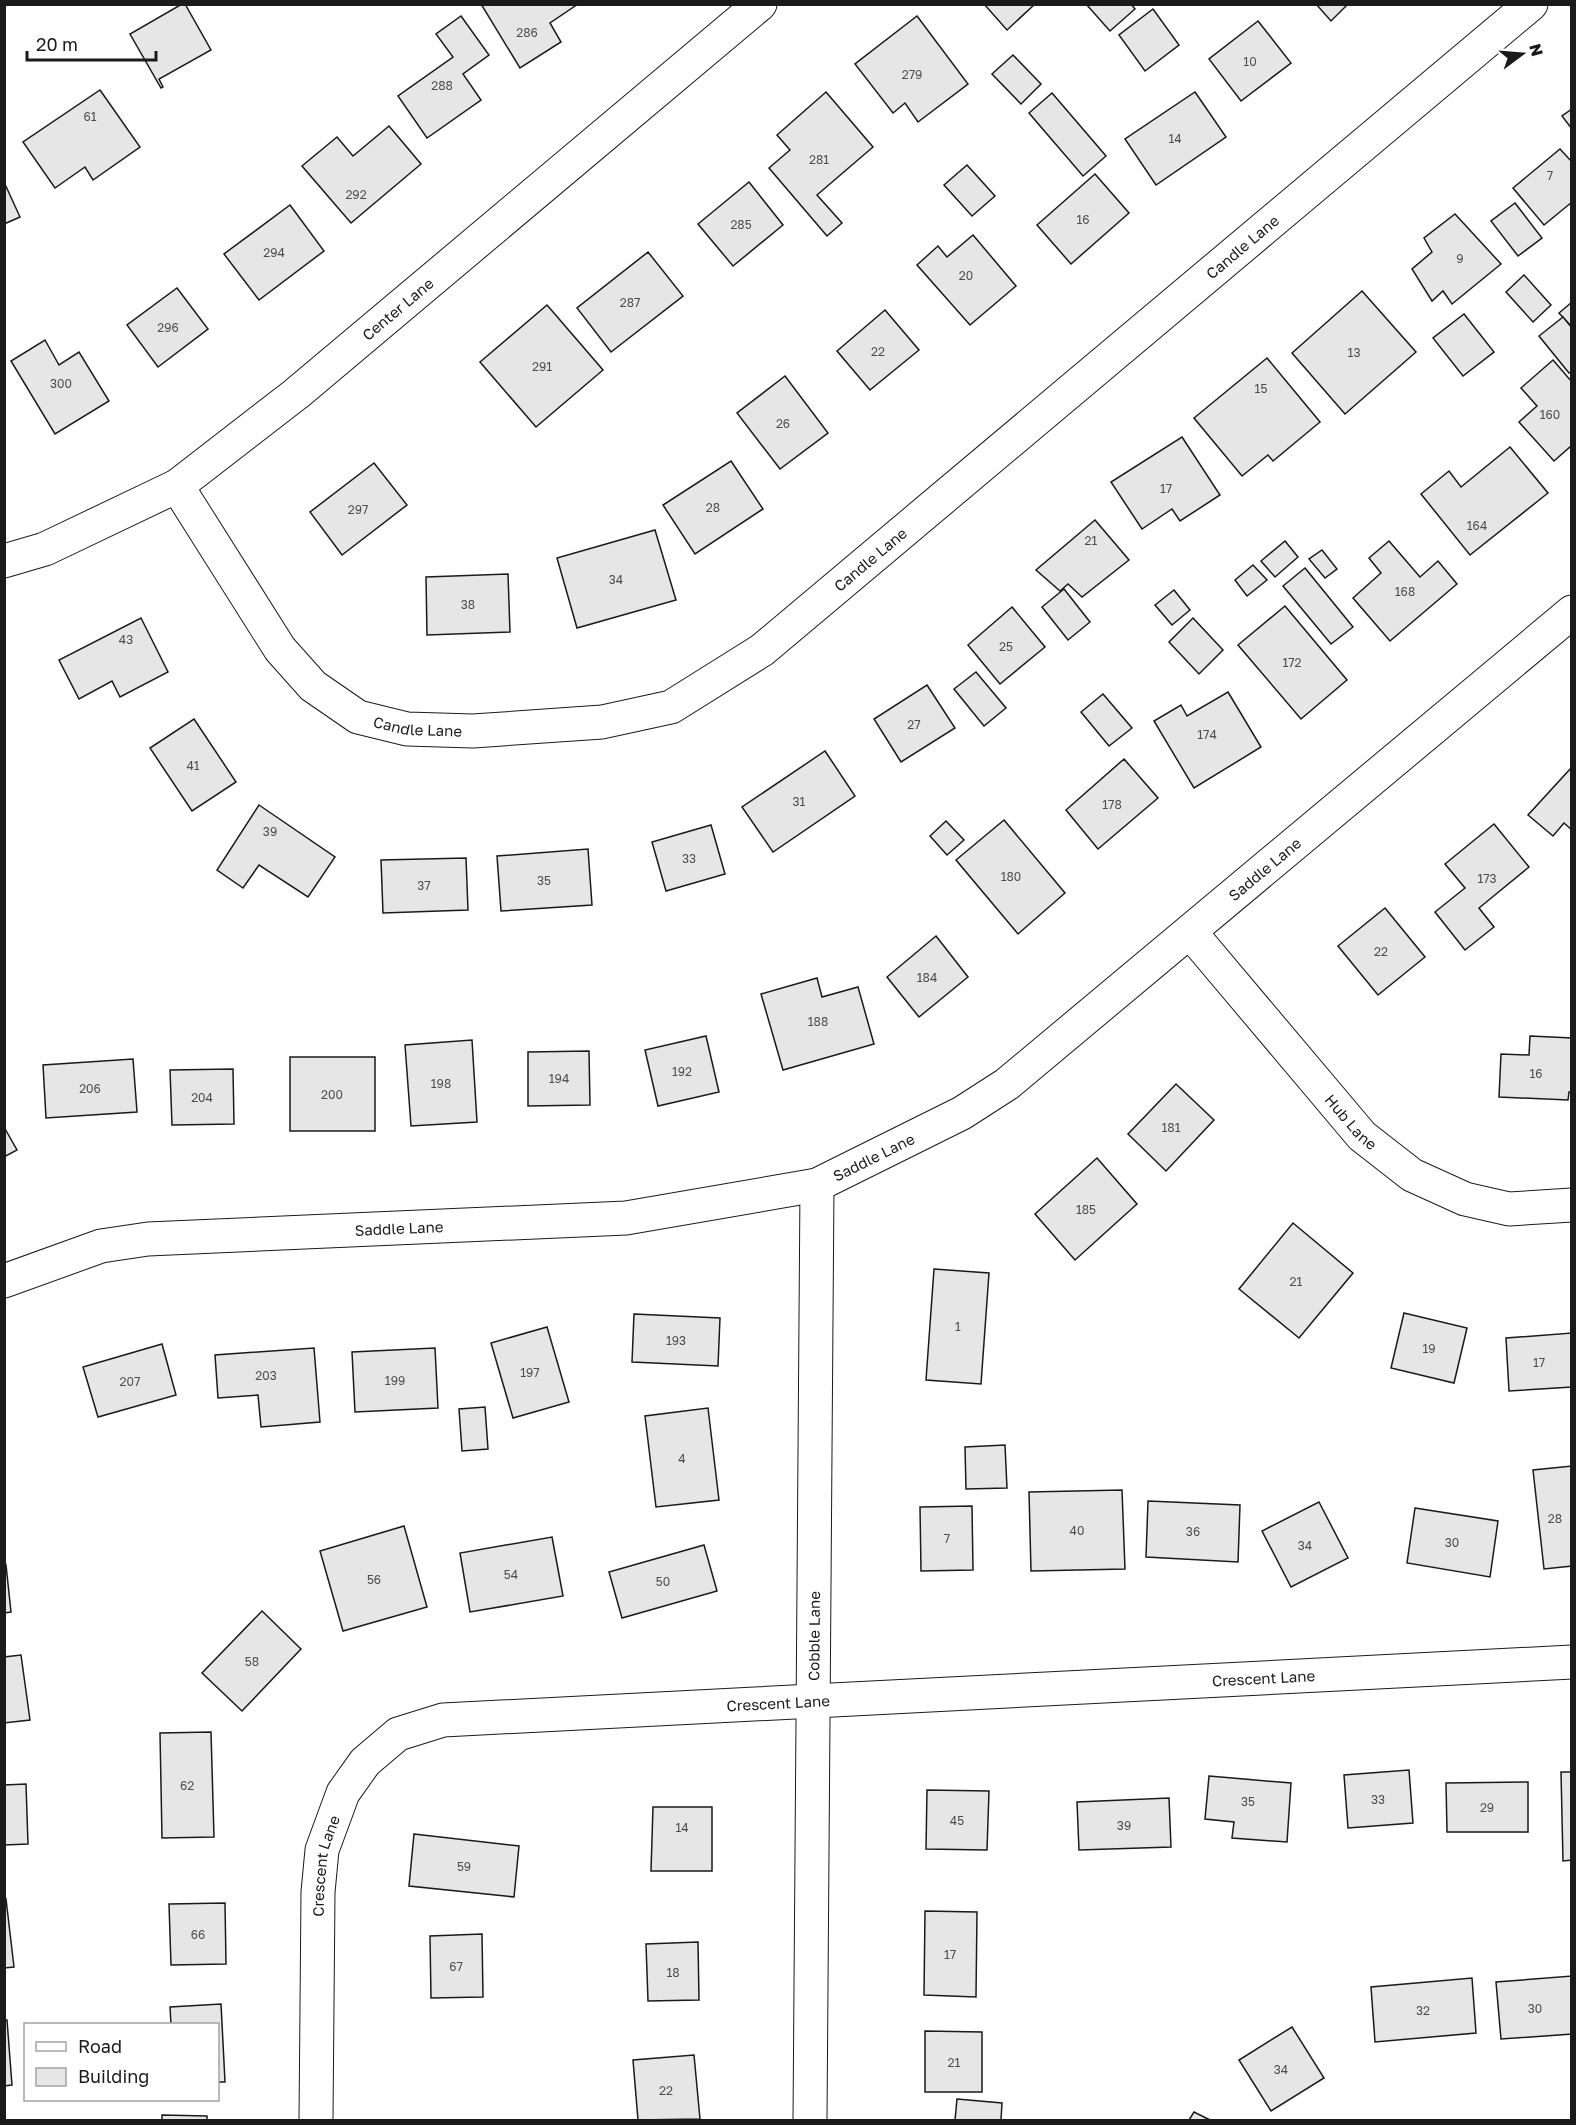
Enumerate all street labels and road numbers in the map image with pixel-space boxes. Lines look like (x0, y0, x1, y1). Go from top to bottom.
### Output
street label: Candle Lane (1202, 211, 1282, 282)
street label: Center Lane (358, 273, 437, 344)
street label: Candle Lane (830, 523, 910, 595)
street label: Candle Lane (372, 712, 463, 740)
street label: Saddle Lane (1225, 833, 1305, 904)
street label: Hub Lane (1322, 1090, 1381, 1153)
street label: Saddle Lane (830, 1129, 918, 1185)
street label: Saddle Lane (354, 1217, 444, 1239)
street label: Cobble Lane (804, 1591, 823, 1681)
street label: Crescent Lane (1211, 1666, 1316, 1689)
street label: Crescent Lane (726, 1691, 831, 1714)
street label: Crescent Lane (309, 1812, 343, 1917)

